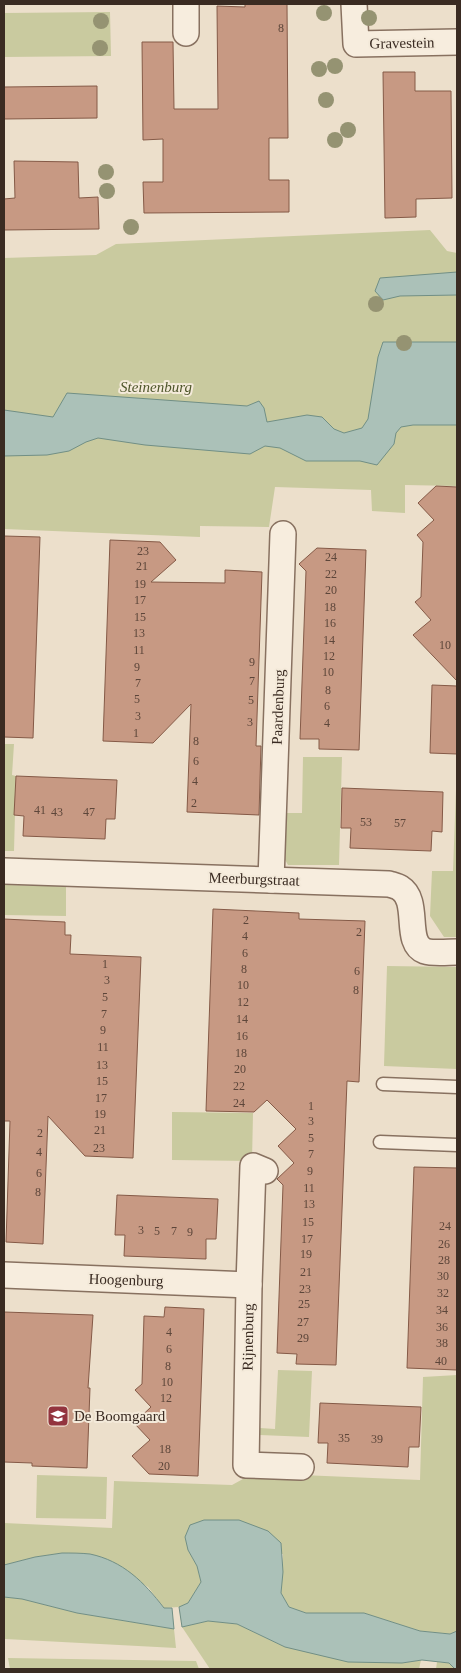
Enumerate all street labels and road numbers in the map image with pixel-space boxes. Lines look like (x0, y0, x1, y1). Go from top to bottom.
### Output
street label: Gravestein (369, 34, 435, 52)
street label: Paardenburg (269, 668, 287, 745)
street label: Meerburgstraat (208, 869, 301, 889)
street label: Hoogenburg (88, 1271, 164, 1289)
street label: Rijnenburg (239, 1303, 257, 1371)

